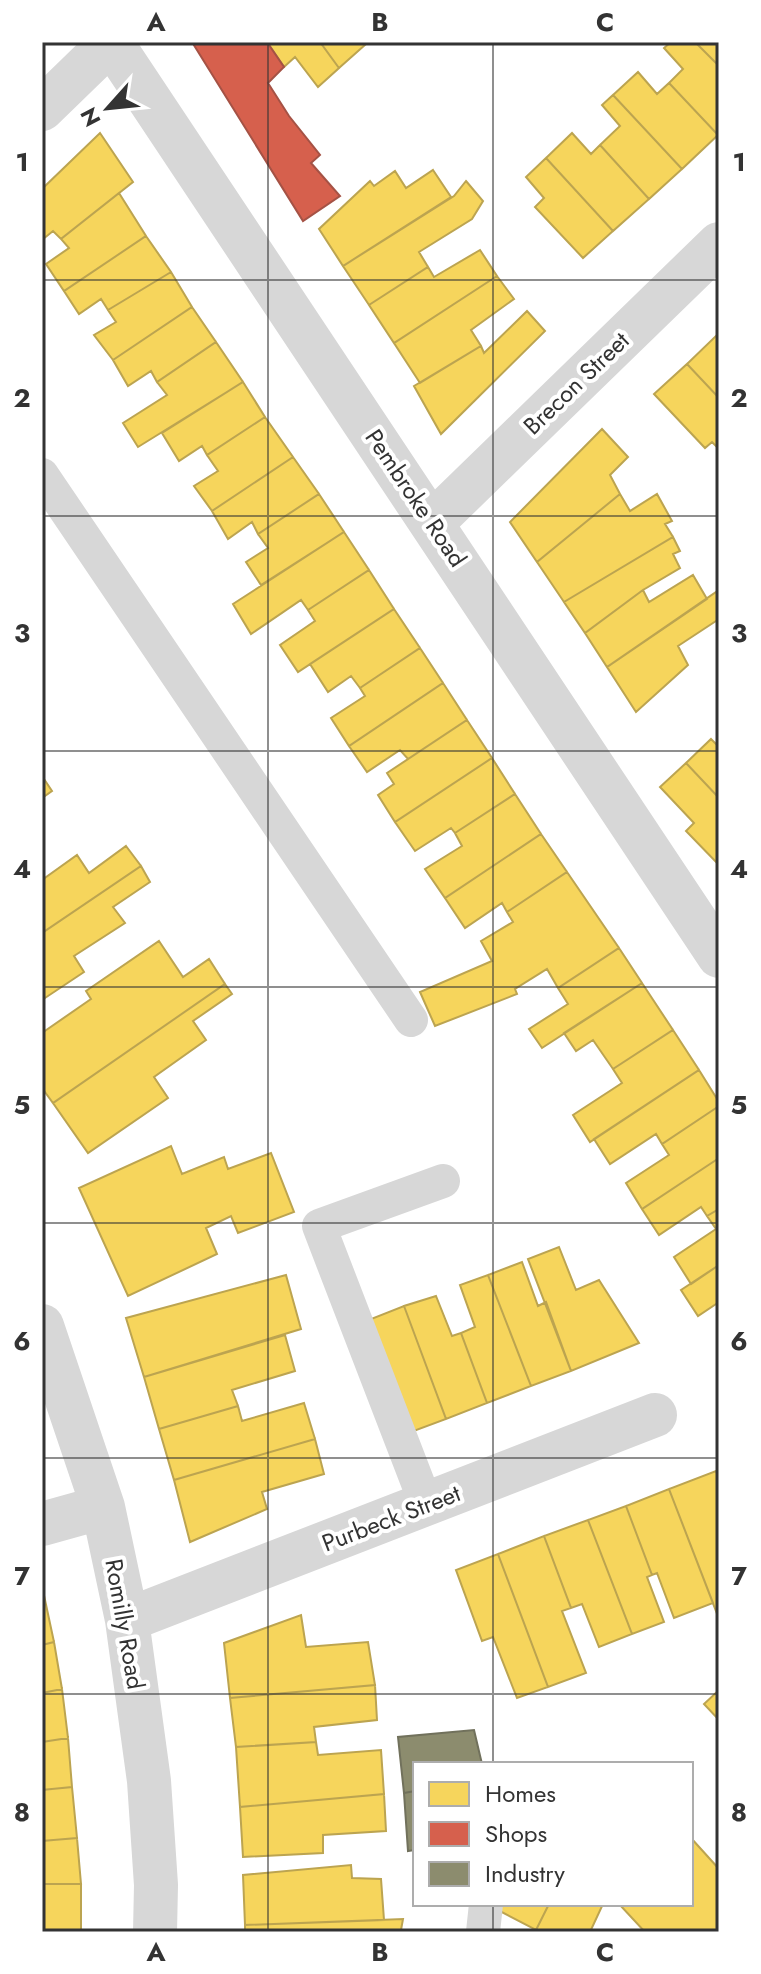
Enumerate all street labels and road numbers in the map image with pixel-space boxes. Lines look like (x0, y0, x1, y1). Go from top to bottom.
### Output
street label: Brecon Street (515, 323, 637, 443)
street label: Pembroke Road (357, 422, 475, 574)
street label: Purbeck Street (317, 1475, 466, 1561)
street label: Romilly Road (96, 1556, 154, 1692)

